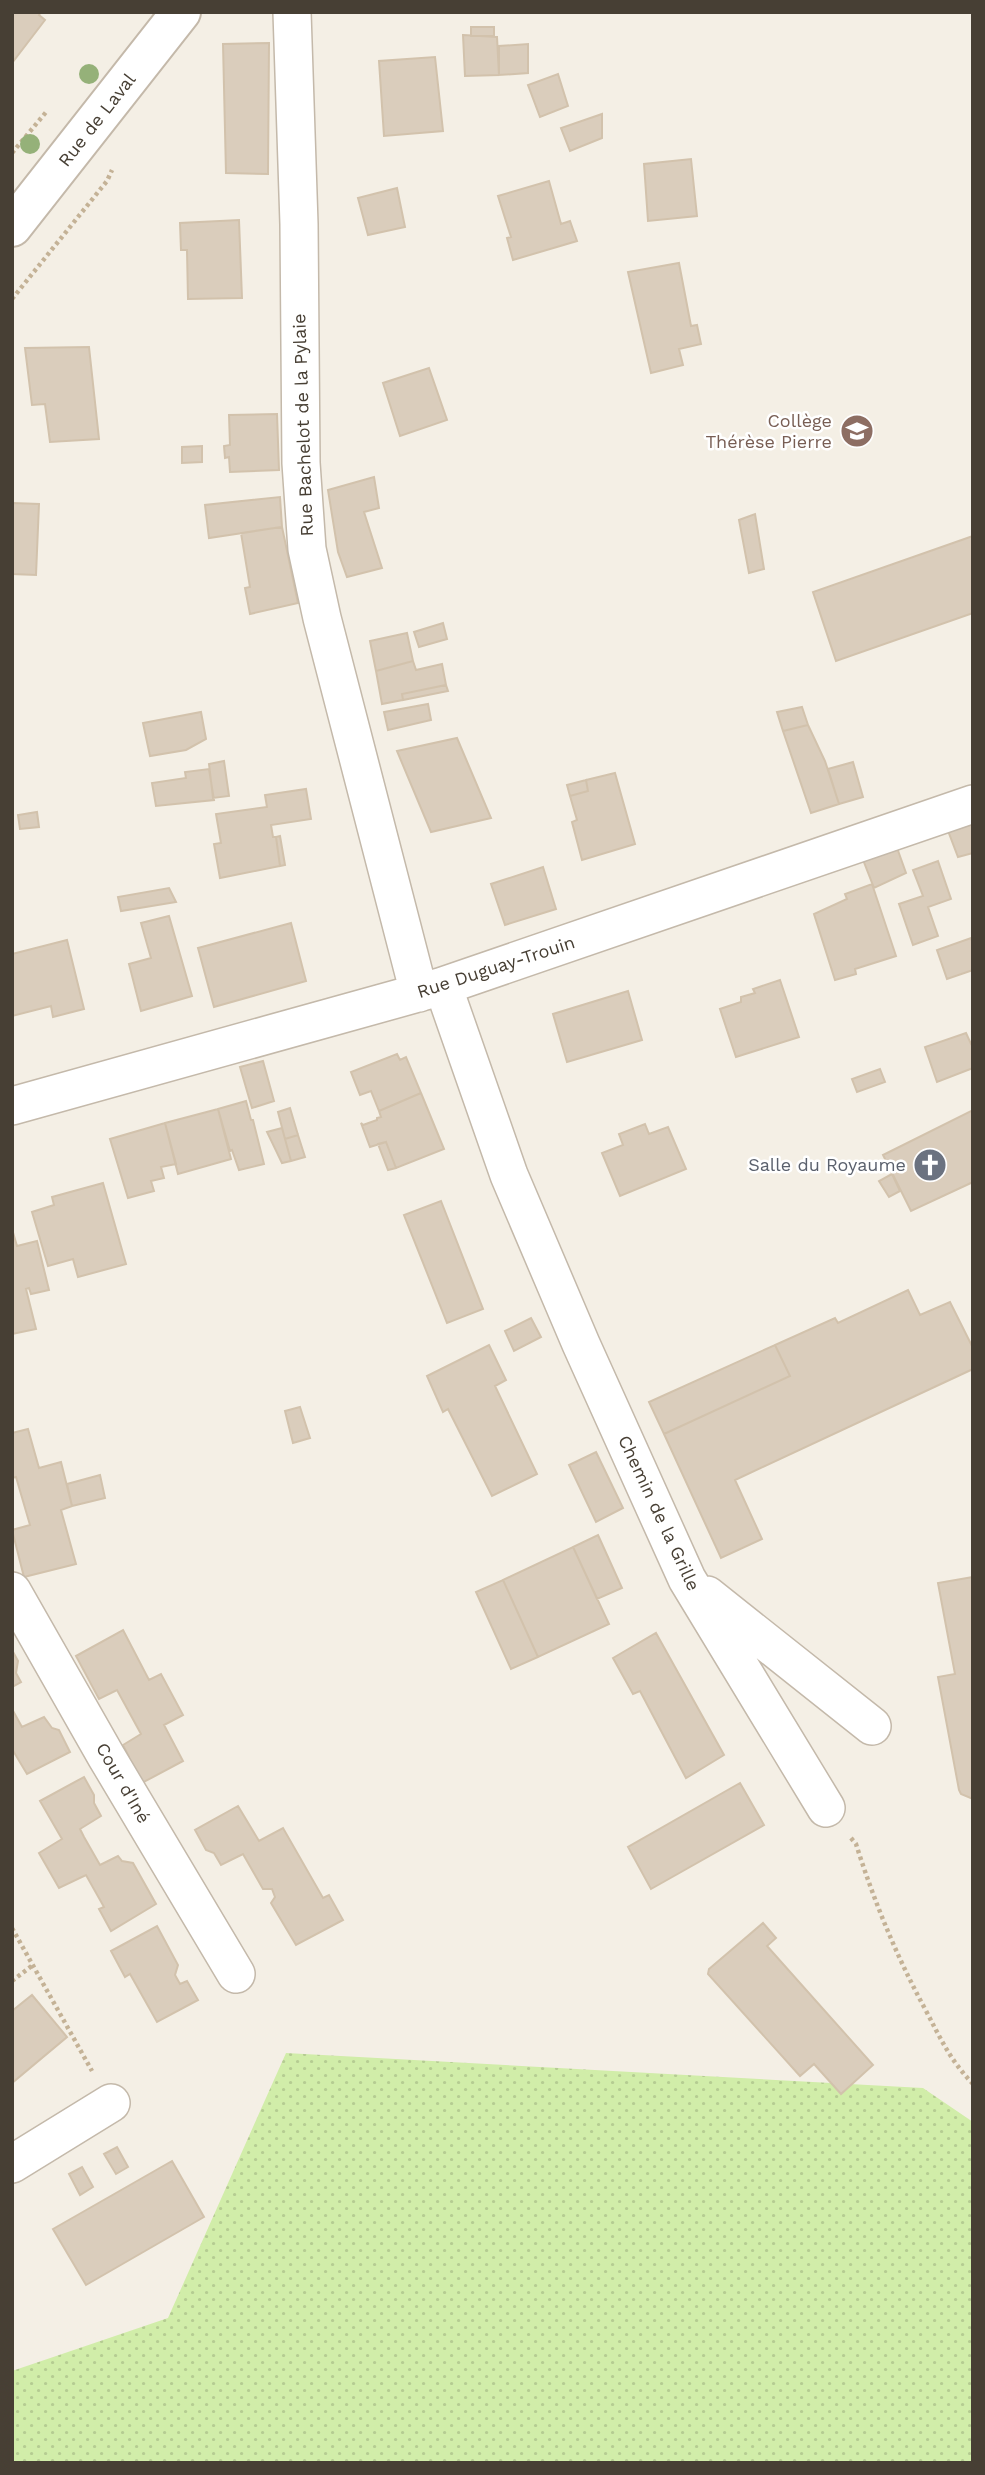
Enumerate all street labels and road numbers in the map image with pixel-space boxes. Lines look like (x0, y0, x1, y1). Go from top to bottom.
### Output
street label: Rue de Laval (54, 68, 140, 171)
street label: Rue Bachelot de la Pylaie (288, 313, 317, 537)
street label: Rue Duguay-Trouin (414, 931, 577, 1002)
street label: Chemin de la Grille (614, 1432, 705, 1594)
street label: Cour d'Iné (92, 1739, 155, 1827)

